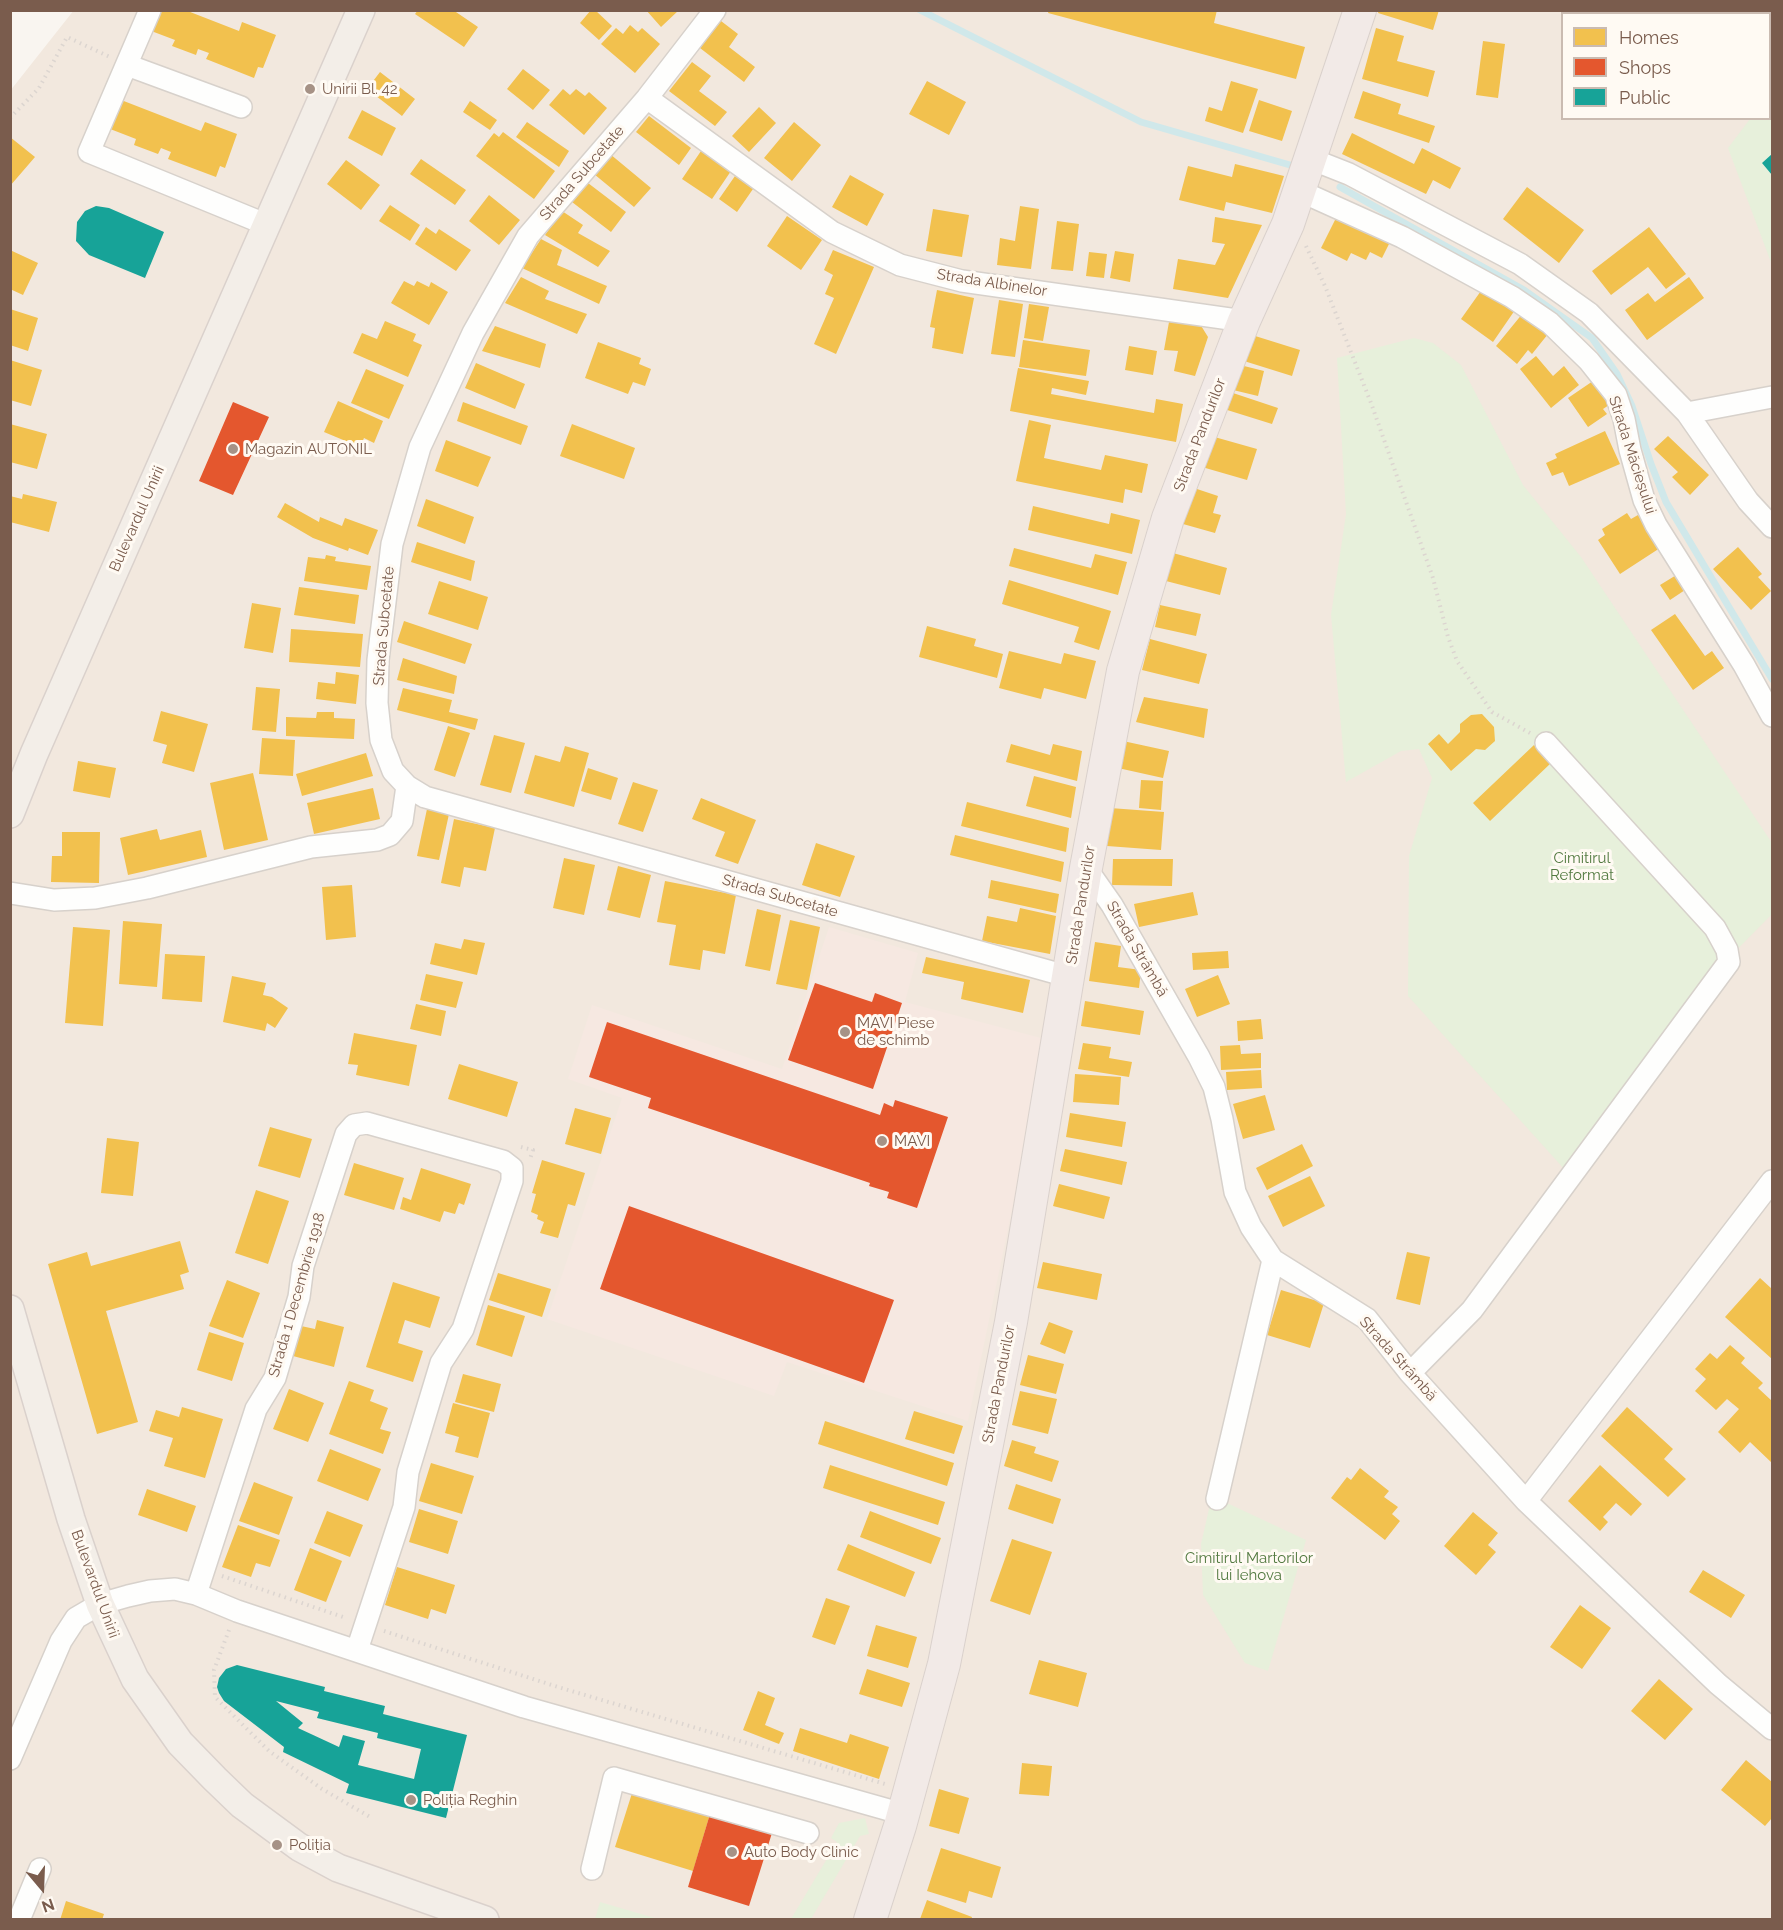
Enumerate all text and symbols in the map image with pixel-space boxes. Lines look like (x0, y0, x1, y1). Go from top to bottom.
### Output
legend (1561, 12, 1771, 120)
text: Homes (1619, 27, 1679, 48)
text: Shops (1619, 57, 1671, 78)
place label: Unirii Bl. 42 (322, 80, 398, 98)
marker: Unirii Bl. 42 (303, 82, 317, 96)
text: Public (1619, 87, 1671, 108)
street label: Strada Subcetate (536, 122, 628, 224)
street label: Strada Albinelor (936, 265, 1048, 301)
street label: Strada Pandurilor (1170, 376, 1230, 494)
street label: Strada Măcieșului (1604, 394, 1660, 516)
place label: Magazin AUTONIL (245, 440, 372, 458)
marker: Magazin AUTONIL (226, 442, 240, 456)
street label: Bulevardul Unirii (106, 463, 168, 575)
street label: Strada Subcetate (370, 566, 398, 686)
street label: Strada Pandurilor (1063, 844, 1099, 966)
park label: Cimitirul Reformat (1550, 849, 1614, 884)
street label: Strada Subcetate (720, 871, 840, 921)
street label: Strada Strâmbă (1102, 898, 1172, 1000)
place label: MAVI Piese de schimb (857, 1014, 935, 1049)
marker: MAVI Piese de schimb (838, 1025, 852, 1039)
place label: MAVI (894, 1132, 930, 1150)
marker: MAVI (875, 1134, 889, 1148)
street label: Strada 1 Decembrie 1918 (265, 1211, 329, 1379)
street label: Strada Strâmbă (1355, 1313, 1441, 1405)
street label: Strada Pandurilor (979, 1323, 1019, 1445)
street label: Bulevardul Unirii (67, 1527, 123, 1641)
park label: Cimitirul Martorilor lui Iehova (1185, 1549, 1313, 1584)
place label: Poliția Reghin (423, 1791, 517, 1809)
marker: Poliția Reghin (404, 1793, 418, 1807)
place label: Poliția (289, 1836, 331, 1854)
marker: Poliția (270, 1838, 284, 1852)
place label: Auto Body Clinic (744, 1843, 859, 1861)
marker: Auto Body Clinic (725, 1845, 739, 1859)
north arrow (12, 1858, 72, 1918)
text: N (39, 1895, 57, 1916)

